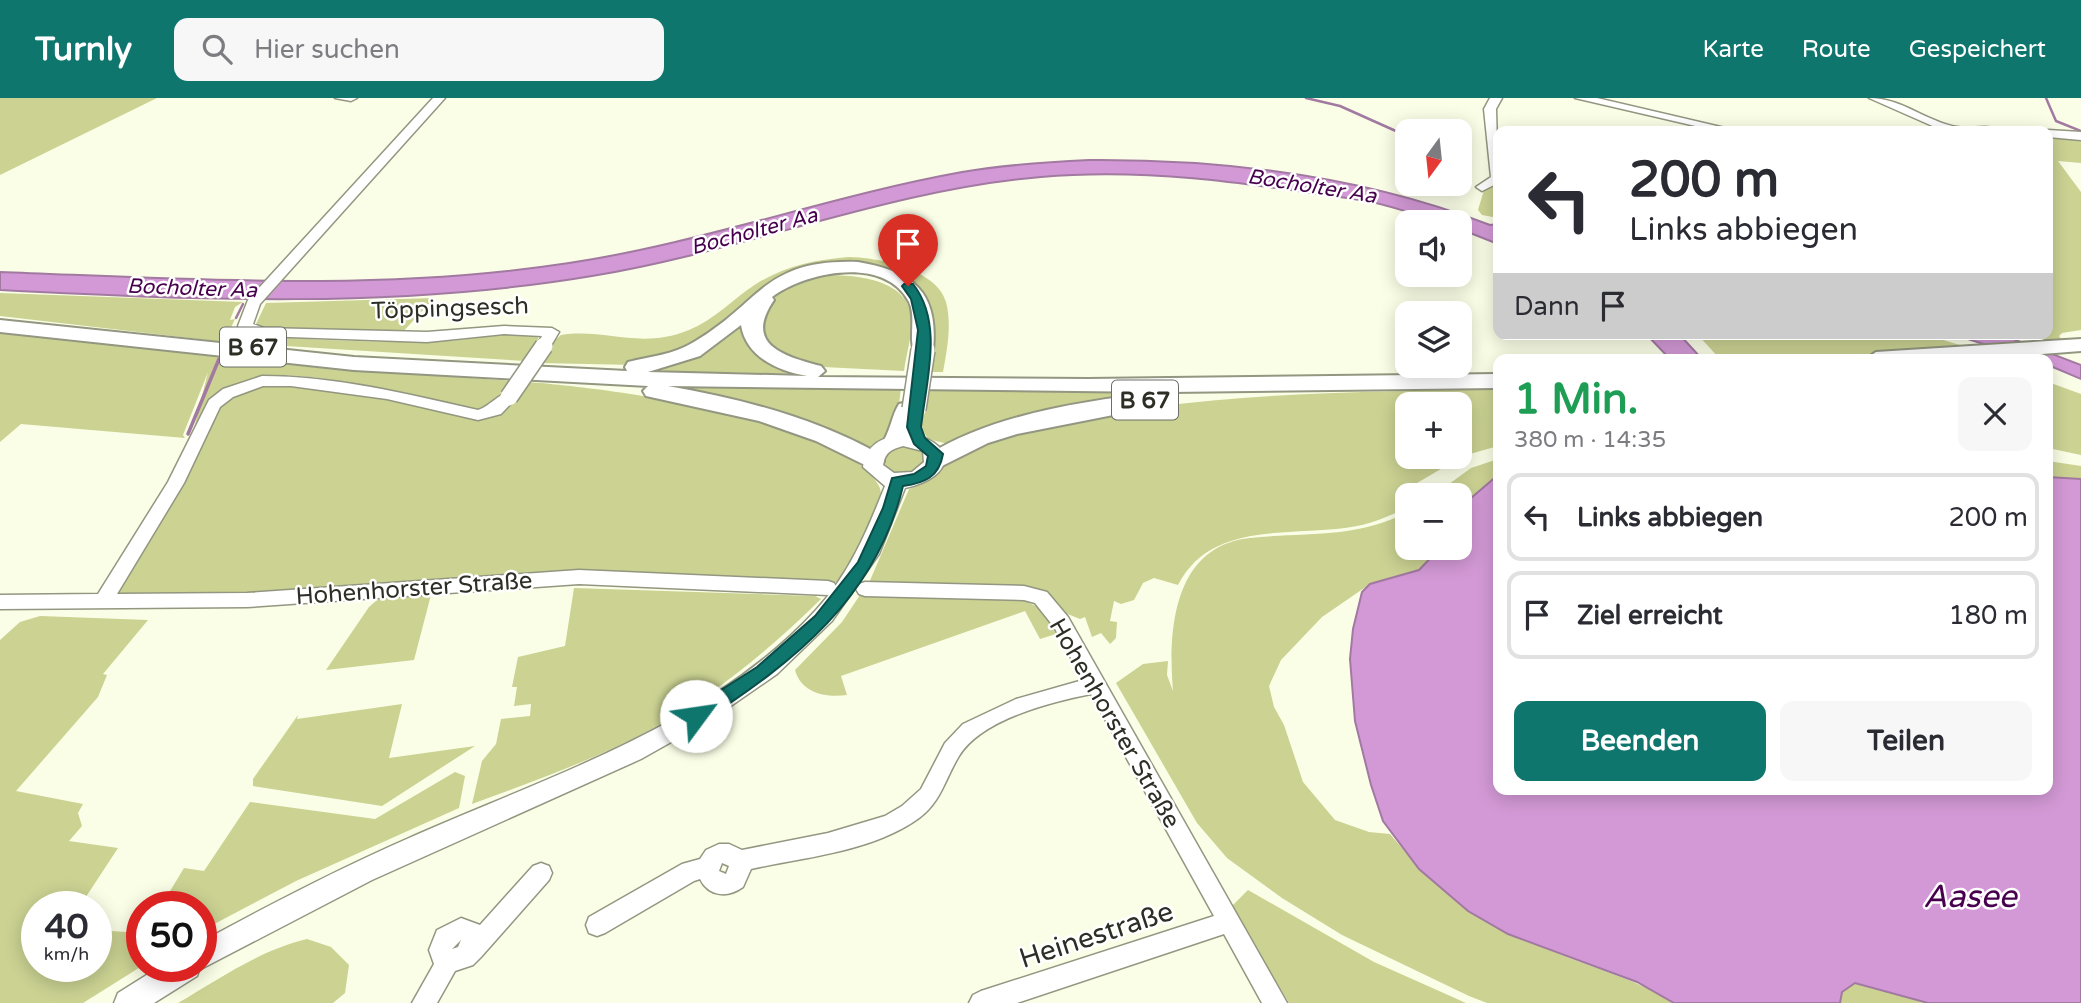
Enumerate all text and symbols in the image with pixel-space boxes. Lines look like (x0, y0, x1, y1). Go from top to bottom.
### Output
search box (174, 18, 664, 81)
text: Turnly (35, 30, 132, 69)
icon: search (198, 30, 236, 68)
text: Hier suchen (254, 34, 400, 65)
text: Karte (1702, 35, 1764, 64)
text: Route (1802, 35, 1871, 64)
text: Gespeichert (1909, 35, 2046, 64)
north arrow (1395, 119, 1472, 196)
map controls (1395, 119, 1472, 560)
text: 200 m (1629, 151, 1779, 210)
icon: left (1514, 154, 1605, 245)
water label: Bocholter Aa (1246, 164, 1379, 209)
water label: Bocholter Aa (688, 202, 821, 260)
button: sound (1395, 210, 1472, 287)
text: Links abbiegen (1629, 211, 1858, 249)
pin (878, 214, 938, 286)
icon: arrive (889, 225, 927, 263)
water label: Bocholter Aa (127, 274, 259, 303)
icon: arrive (1594, 287, 1632, 325)
street label: Töppingsesch (371, 291, 529, 326)
text: Dann (1514, 291, 1580, 322)
button: layers (1395, 301, 1472, 378)
road number: B 67 (220, 328, 286, 366)
text: 1 Min. (1514, 374, 1638, 425)
button: close (1958, 377, 2032, 451)
road number: B 67 (1112, 380, 1178, 420)
button: + (1395, 392, 1472, 469)
text: 380 m · 14:35 (1514, 426, 1666, 454)
button: − (1395, 483, 1472, 560)
icon: left (1518, 498, 1556, 536)
text: Links abbiegen (1577, 502, 1763, 533)
text: 200 m (1948, 502, 2028, 533)
street label: Hohenhorster Straße (295, 566, 533, 611)
icon: arrive (1518, 596, 1556, 634)
text: Ziel erreicht (1577, 600, 1723, 631)
text: 180 m (1948, 600, 2028, 631)
street label: Hohenhorster Straße (1043, 613, 1186, 833)
position arrow (659, 679, 733, 753)
button: Beenden (1514, 701, 1766, 781)
button: Teilen (1780, 701, 2032, 781)
water label: Aasee (1923, 878, 2019, 916)
speed limit sign: 50 (126, 891, 217, 982)
street label: Heinestraße (1015, 894, 1178, 976)
text: 40 (45, 906, 88, 948)
text: km/h (44, 943, 89, 965)

